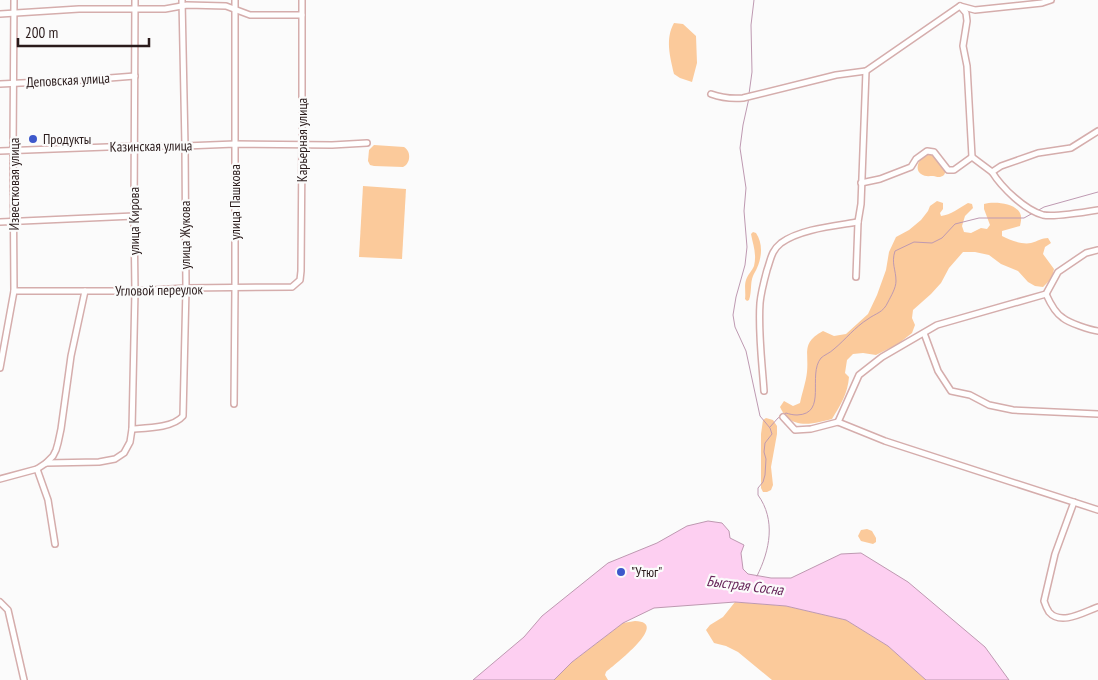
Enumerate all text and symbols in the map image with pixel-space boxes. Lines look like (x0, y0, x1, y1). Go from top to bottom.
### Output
scale bar (18, 15, 149, 47)
text: 200 m (25, 23, 58, 42)
street label: Деповская улица (26, 69, 110, 91)
street label: Карьерная улица (293, 98, 311, 182)
place label: Продукты (43, 130, 91, 148)
marker: Продукты (27, 133, 39, 145)
street label: Казинская улица (110, 136, 192, 156)
street label: Известковая улица (5, 138, 23, 230)
street label: улица Пашкова (226, 164, 244, 240)
street label: улица Кирова (125, 187, 143, 255)
street label: улица Жукова (176, 201, 194, 269)
street label: Угловой переулок (115, 280, 204, 300)
place label: "Утюг" (631, 563, 662, 581)
marker: "Утюг" (615, 566, 627, 578)
water label: Быстрая Сосна (706, 571, 785, 599)

